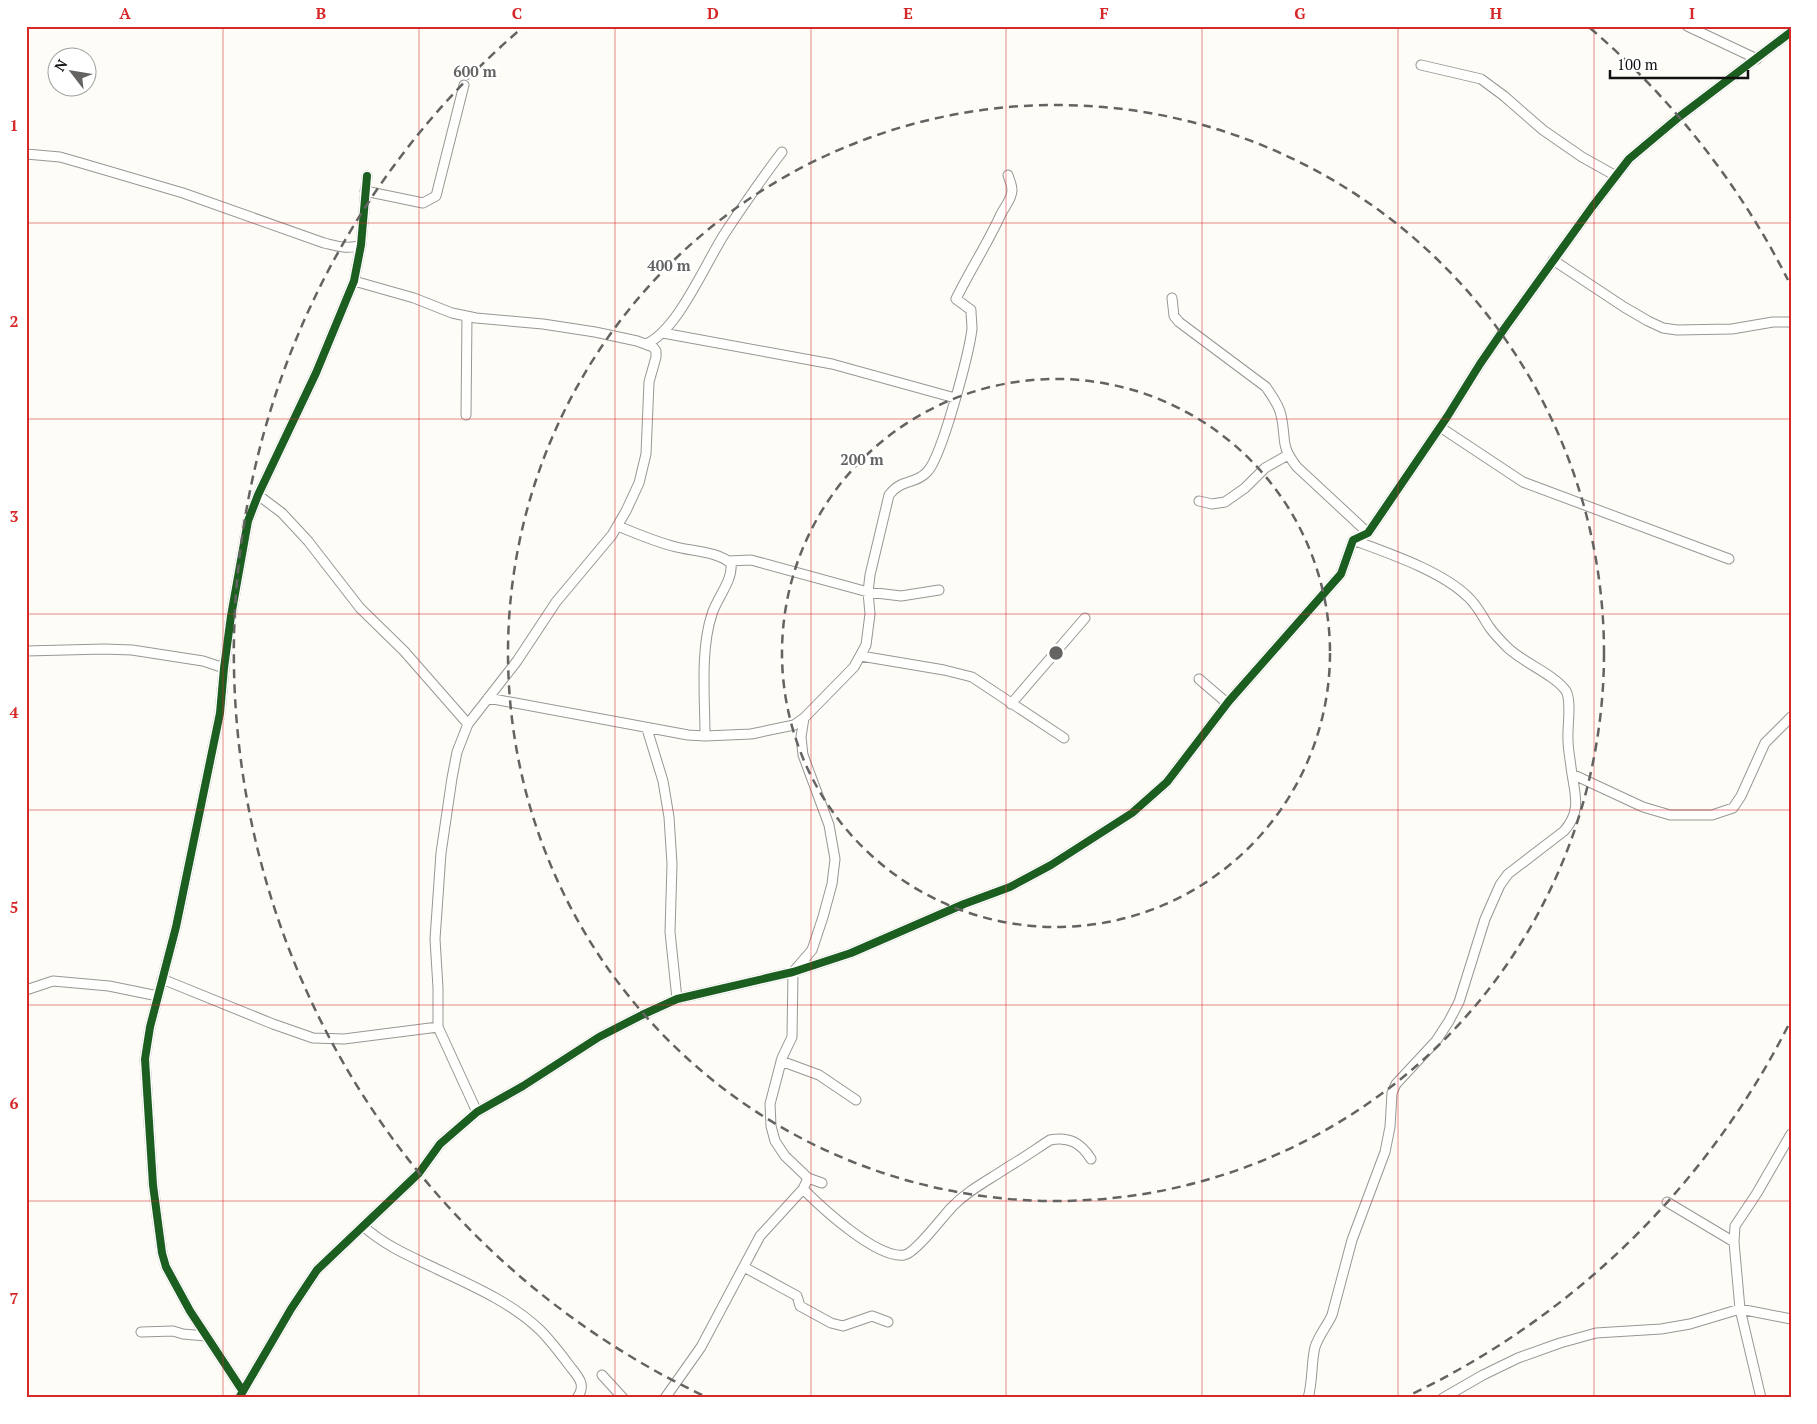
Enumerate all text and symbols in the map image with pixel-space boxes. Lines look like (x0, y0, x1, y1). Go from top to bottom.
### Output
text: A (119, 2, 131, 24)
text: B (316, 2, 326, 24)
text: C (512, 2, 522, 24)
text: D (707, 2, 719, 24)
text: E (903, 2, 913, 24)
text: F (1099, 2, 1109, 24)
text: G (1294, 2, 1306, 24)
text: H (1490, 2, 1502, 24)
text: I (1689, 2, 1695, 24)
north arrow (48, 48, 98, 98)
scale bar (1610, 48, 1747, 80)
text: 100 m (1617, 54, 1658, 74)
text: N (50, 55, 72, 74)
text: 600 m (453, 61, 497, 81)
text: 1 (9, 114, 19, 136)
text: 400 m (647, 255, 691, 275)
text: 2 (9, 310, 19, 332)
text: 200 m (840, 449, 884, 469)
text: 3 (9, 505, 19, 527)
centre of rings (1047, 644, 1065, 662)
text: 4 (9, 701, 19, 723)
text: 5 (9, 896, 19, 918)
text: 6 (9, 1092, 19, 1114)
text: 7 (9, 1287, 19, 1309)

